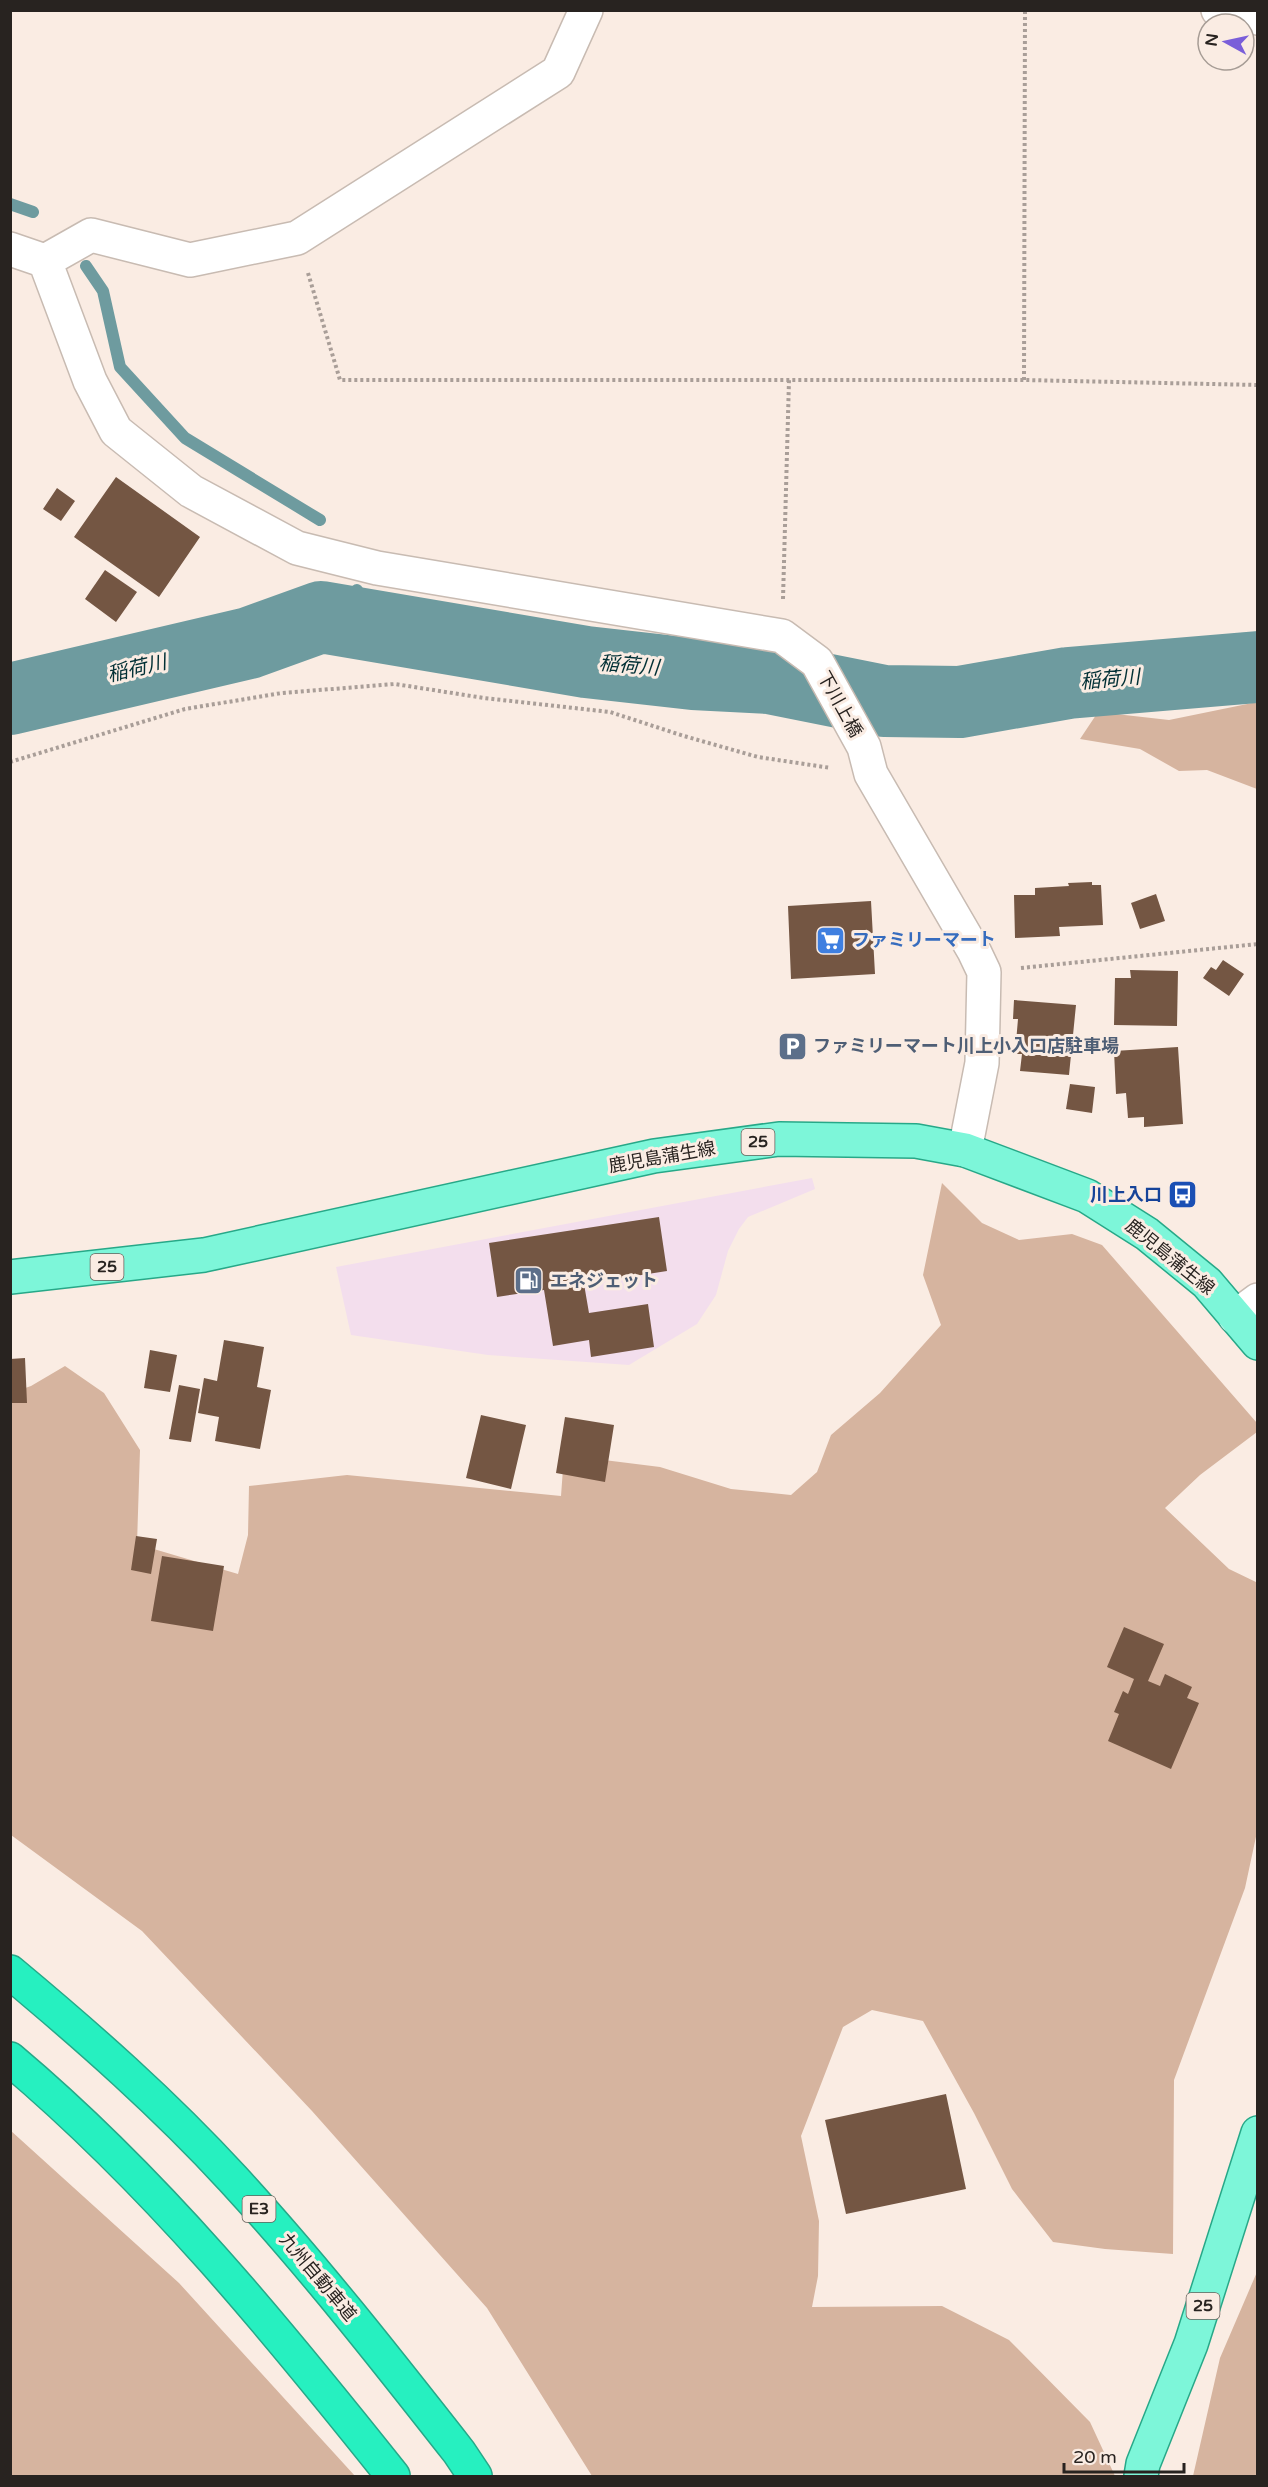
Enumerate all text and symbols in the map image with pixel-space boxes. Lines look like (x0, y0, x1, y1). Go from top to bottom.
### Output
north arrow (1196, 12, 1256, 72)
text: N (1201, 32, 1223, 48)
water label: 稲荷川 (105, 650, 171, 687)
water label: 稲荷川 (598, 651, 662, 681)
water label: 稲荷川 (1079, 665, 1143, 695)
street label: 下川上橋 (813, 667, 867, 741)
supermarket icon: ファミリーマート (815, 924, 847, 956)
place label: ファミリーマート (852, 929, 996, 951)
parking icon: ファミリーマート川上小入口店駐車場 (776, 1030, 808, 1062)
place label: ファミリーマート川上小入口店駐車場 (813, 1035, 1119, 1057)
road number: 25 (742, 1129, 774, 1155)
street label: 鹿児島蒲生線 (607, 1137, 717, 1177)
bus stop icon: 川上入口 (1167, 1179, 1199, 1211)
place label: 川上入口 (1090, 1184, 1162, 1206)
street label: 鹿児島蒲生線 (1121, 1214, 1219, 1300)
road number: 25 (90, 1254, 124, 1280)
fuel station icon: エネジェット (513, 1265, 545, 1297)
place label: エネジェット (550, 1270, 658, 1292)
road number: E3 (242, 2196, 276, 2222)
street label: 九州自動車道 (275, 2229, 361, 2325)
road number: 25 (1186, 2293, 1220, 2319)
scale bar (1064, 2436, 1184, 2474)
text: 20 m (1073, 2446, 1117, 2468)

